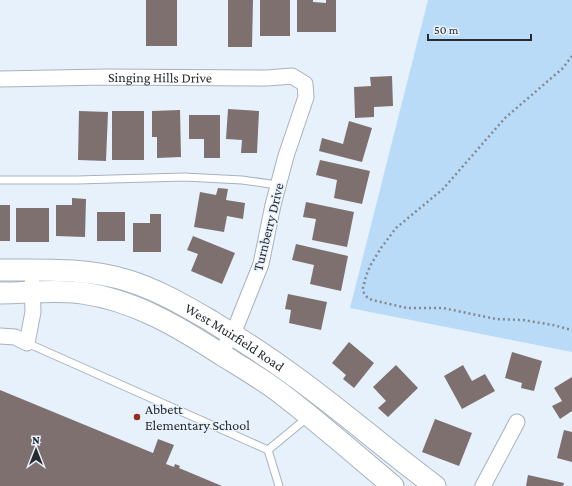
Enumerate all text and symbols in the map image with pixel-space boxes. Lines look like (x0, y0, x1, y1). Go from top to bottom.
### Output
scale bar (428, 16, 531, 42)
text: 50 m (434, 23, 459, 37)
street label: Singing Hills Drive (108, 69, 212, 86)
street label: Turnberry Drive (249, 181, 287, 273)
street label: West Muirfield Road (182, 300, 288, 375)
place label: Abbett Elementary School (145, 401, 250, 433)
marker: Abbett Elementary School (132, 412, 142, 422)
north arrow (16, 430, 56, 470)
text: N (32, 434, 40, 446)

